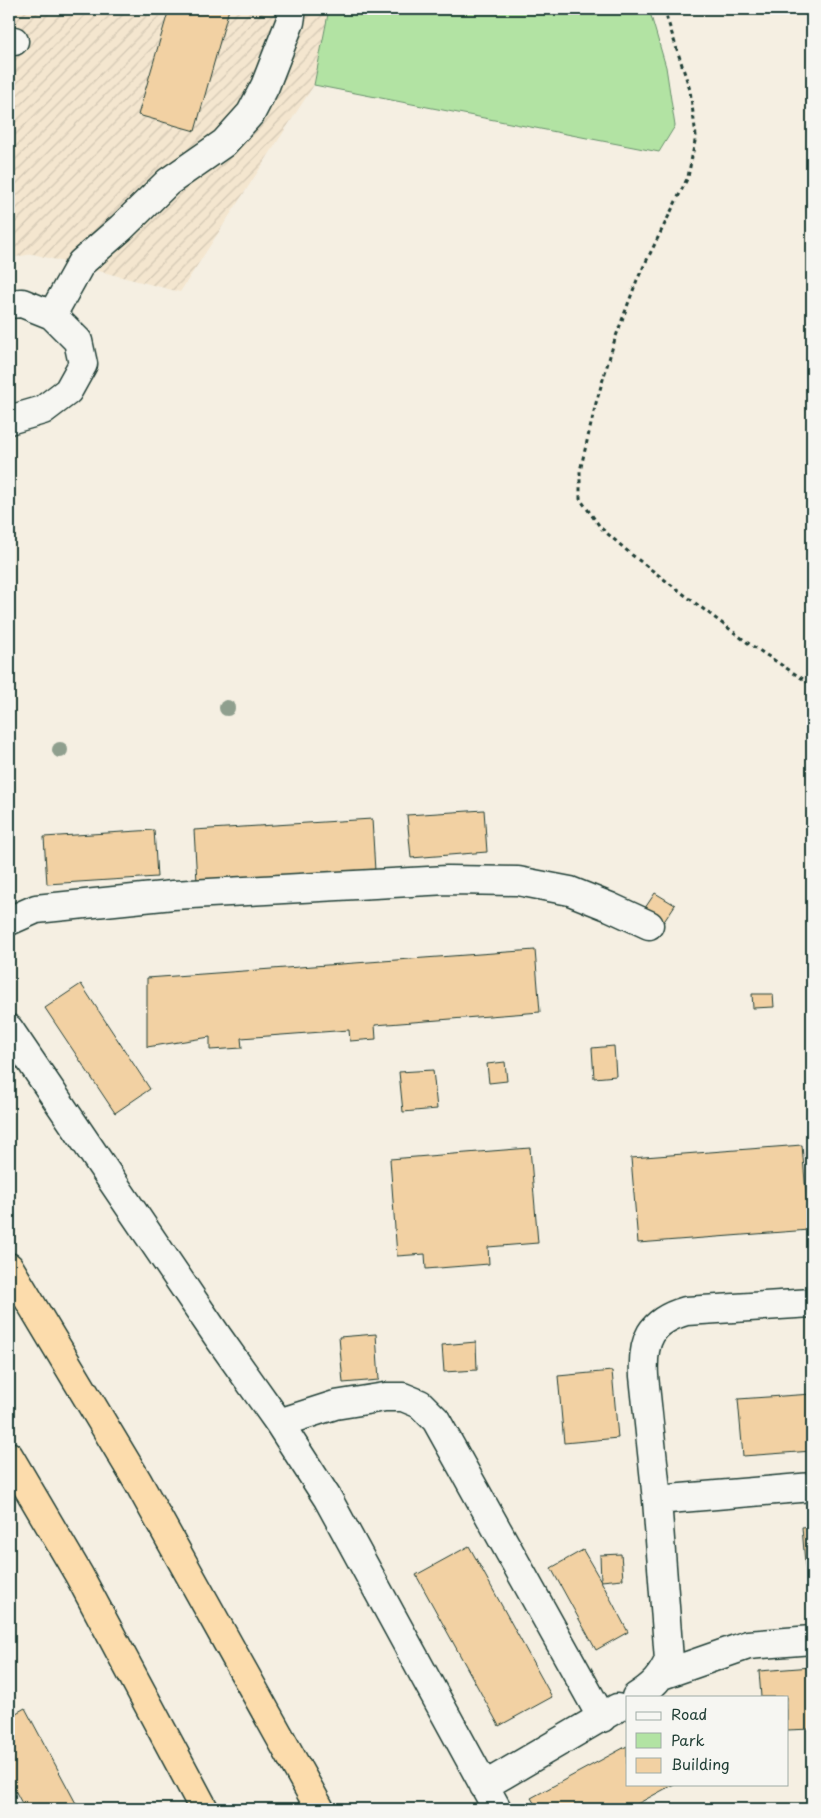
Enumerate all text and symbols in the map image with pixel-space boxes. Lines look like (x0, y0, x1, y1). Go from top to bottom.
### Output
legend (626, 1696, 788, 1786)
text: Road (671, 1702, 707, 1725)
text: Park (671, 1728, 705, 1751)
text: Building (671, 1752, 730, 1775)

